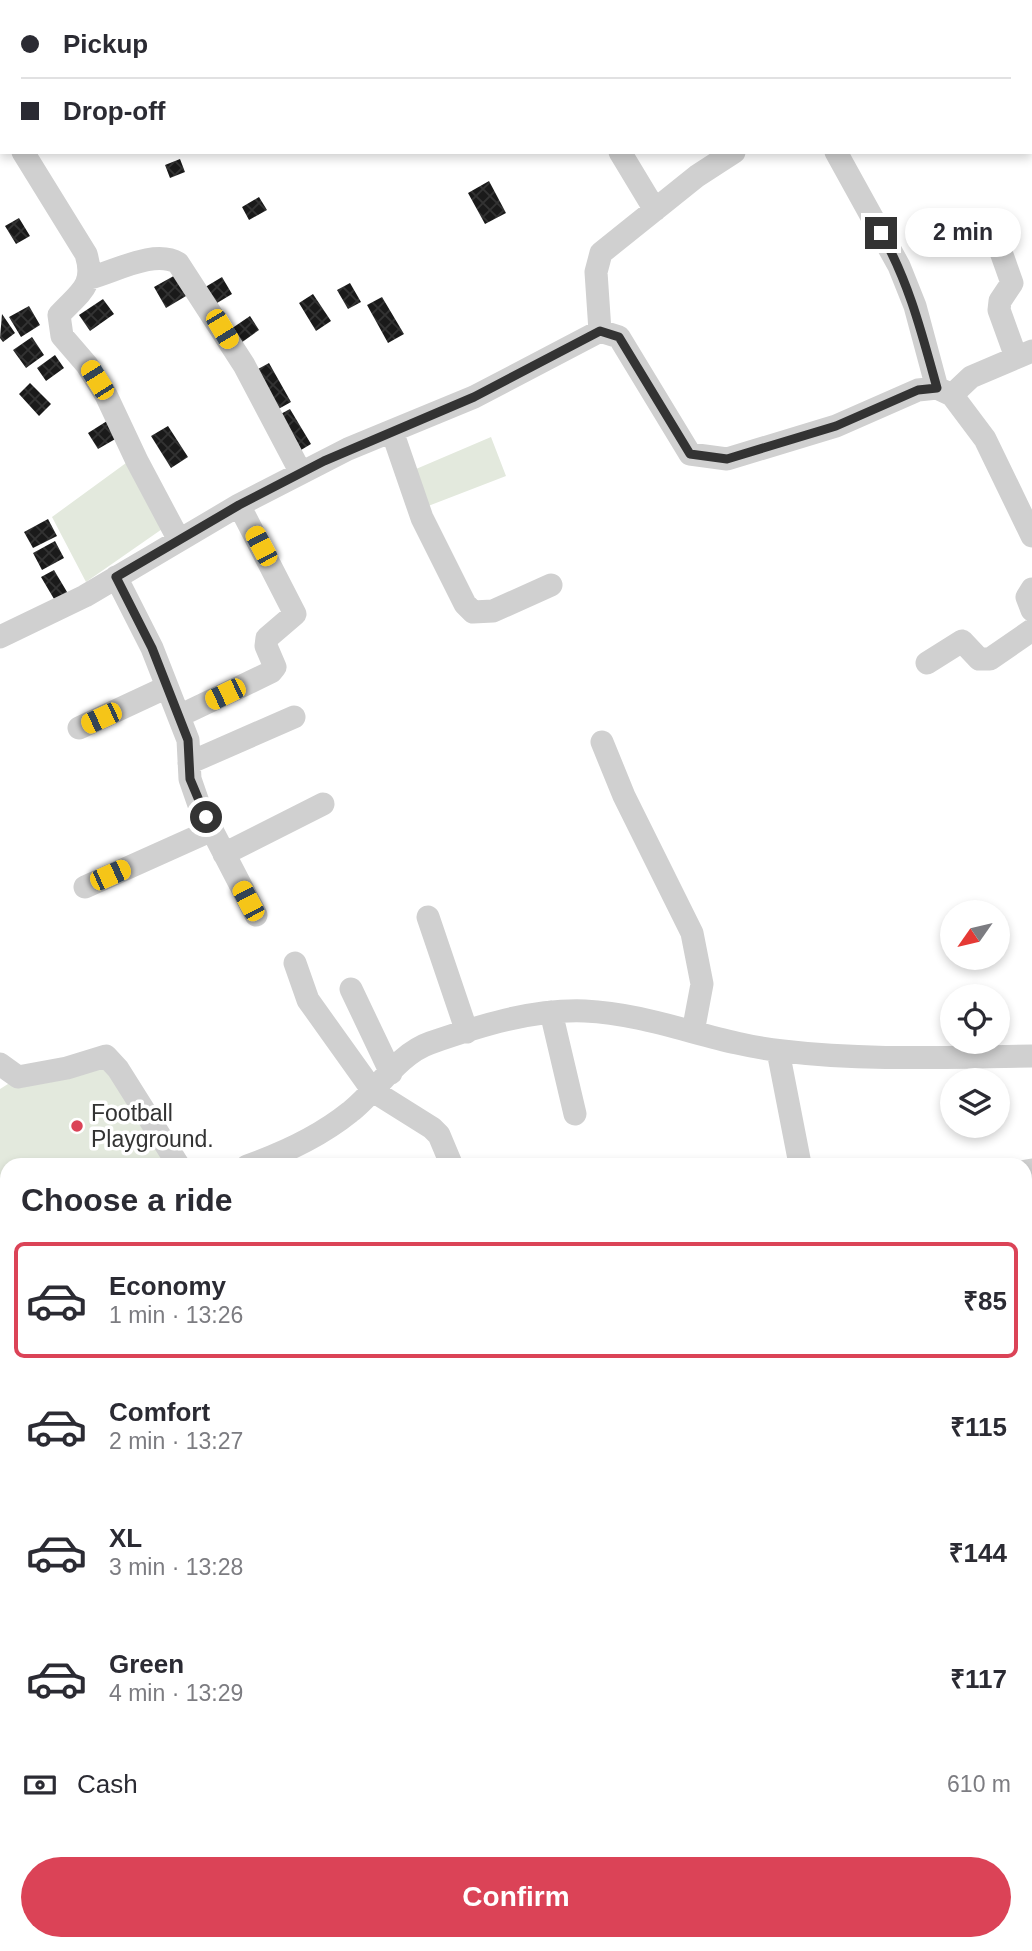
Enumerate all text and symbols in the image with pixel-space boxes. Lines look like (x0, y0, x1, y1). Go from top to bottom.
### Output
text: Pickup (63, 29, 148, 59)
text: Drop-off (63, 96, 166, 126)
callout: 2 min (906, 208, 1021, 258)
route end (865, 217, 897, 249)
text: 2 min (933, 219, 993, 245)
car (203, 306, 242, 352)
car (77, 357, 118, 403)
car (242, 523, 281, 569)
car (202, 675, 249, 713)
car (78, 700, 125, 736)
route start (190, 801, 222, 833)
car (87, 857, 134, 893)
car (229, 878, 268, 924)
north arrow (940, 900, 1010, 970)
map controls (940, 900, 1010, 1138)
button: locate (940, 984, 1010, 1054)
button: layers (940, 1068, 1010, 1138)
place label: Football Playground. (91, 1100, 214, 1152)
marker: Football Playground. (69, 1118, 85, 1134)
text: Choose a ride (21, 1182, 233, 1218)
icon: car (25, 1269, 88, 1332)
text: Economy (109, 1271, 226, 1301)
text: ₹85 (963, 1286, 1007, 1316)
text: 1 min · 13:26 (109, 1302, 243, 1328)
icon: car (25, 1395, 88, 1458)
text: Comfort (109, 1397, 210, 1427)
text: ₹115 (950, 1412, 1007, 1442)
text: 2 min · 13:27 (109, 1428, 243, 1454)
icon: car (25, 1521, 88, 1584)
text: XL (109, 1523, 142, 1553)
text: ₹144 (949, 1538, 1007, 1568)
text: 3 min · 13:28 (109, 1554, 243, 1580)
icon: car (25, 1647, 88, 1710)
text: Green (109, 1649, 184, 1679)
text: ₹117 (950, 1664, 1007, 1694)
text: 4 min · 13:29 (109, 1680, 243, 1706)
icon: cash (21, 1766, 59, 1804)
text: Cash (77, 1769, 138, 1799)
text: 610 m (947, 1771, 1011, 1797)
button: Confirm (21, 1857, 1011, 1937)

